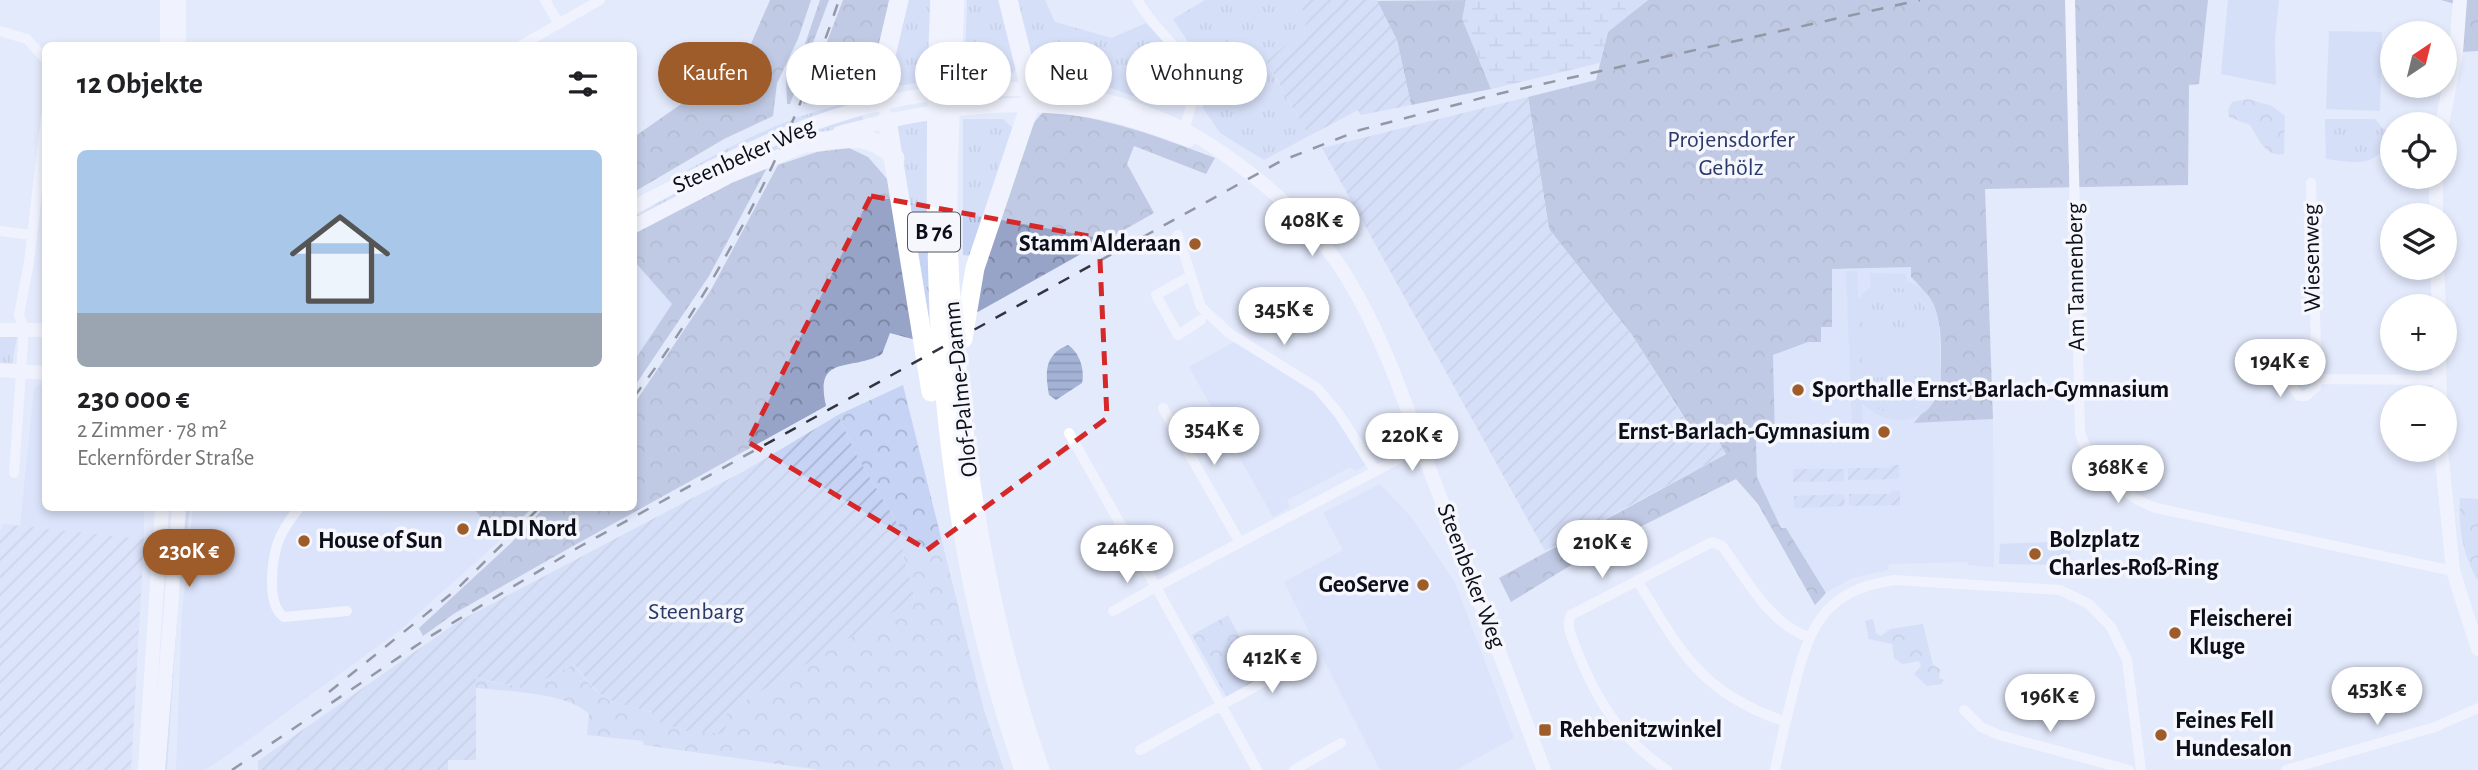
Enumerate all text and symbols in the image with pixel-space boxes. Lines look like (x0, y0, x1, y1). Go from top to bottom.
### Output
north arrow (2380, 21, 2457, 98)
map controls (2380, 21, 2457, 462)
chip: Kaufen (658, 42, 772, 105)
chip: Mieten (786, 42, 901, 105)
chip: Filter (915, 42, 1011, 105)
chip: Neu (1025, 42, 1112, 105)
chip: Wohnung (1126, 42, 1267, 105)
icon: filters (564, 65, 602, 103)
text: 12 Objekte (77, 69, 203, 99)
button: locate (2380, 112, 2457, 189)
street label: Steenbeker Weg (669, 114, 819, 198)
park label: Projensdorfer Gehölz (1667, 128, 1795, 180)
icon: home (277, 196, 403, 322)
pin: 408K € (1255, 198, 1369, 258)
street label: Am Tannenberg (2063, 202, 2089, 352)
street label: Wiesenweg (2299, 203, 2325, 312)
button: layers (2380, 203, 2457, 280)
text: 408K € (1281, 209, 1343, 232)
road number: B 76 (908, 213, 960, 252)
place label: Stamm Alderaan (1019, 232, 1181, 256)
marker: Stamm Alderaan (1187, 236, 1203, 252)
pin: 345K € (1227, 288, 1341, 347)
button: + (2380, 294, 2457, 371)
text: 345K € (1254, 298, 1314, 321)
street label: Olof-Palme-Damm (940, 300, 982, 478)
pin: 194K € (2223, 340, 2337, 399)
text: 194K € (2251, 350, 2309, 373)
place label: Sporthalle Ernst-Barlach-Gymnasium (1812, 378, 2169, 402)
marker: Sporthalle Ernst-Barlach-Gymnasium (1790, 382, 1806, 398)
text: 230 000 € (77, 384, 190, 414)
button: − (2380, 385, 2457, 462)
pin: 354K € (1157, 407, 1271, 467)
pin: 220K € (1355, 414, 1469, 473)
text: 354K € (1184, 418, 1244, 441)
text: 2 Zimmer · 78 m² (77, 419, 227, 442)
place label: Ernst-Barlach-Gymnasium (1617, 420, 1870, 444)
text: 220K € (1381, 424, 1443, 447)
marker: Ernst-Barlach-Gymnasium (1876, 424, 1892, 440)
pin: 368K € (2061, 446, 2175, 505)
text: Eckernförder Straße (77, 447, 254, 470)
text: 368K € (2088, 456, 2148, 479)
street label: Steenbeker Weg (1432, 500, 1510, 652)
place label: ALDI Nord (477, 517, 577, 541)
pin: 210K € (1545, 520, 1659, 580)
marker: ALDI Nord (455, 521, 471, 537)
pin: 246K € (1070, 526, 1184, 585)
place label: Bolzplatz Charles-Roß-Ring (2049, 528, 2219, 580)
place label: House of Sun (318, 529, 443, 553)
pin: 230K € (132, 530, 246, 589)
text: 210K € (1573, 531, 1631, 554)
marker: House of Sun (296, 533, 312, 549)
text: 246K € (1096, 536, 1158, 559)
text: 230K € (159, 540, 219, 563)
marker: Bolzplatz Charles-Roß-Ring (2027, 546, 2043, 562)
place label: GeoServe (1319, 573, 1409, 597)
marker: GeoServe (1415, 577, 1431, 593)
park label: Steenbarg (648, 600, 744, 624)
place label: Fleischerei Kluge (2189, 607, 2293, 659)
marker: Fleischerei Kluge (2167, 625, 2183, 641)
pin: 412K € (1215, 636, 1329, 695)
text: 412K € (1243, 646, 1301, 669)
pin: 453K € (2320, 668, 2434, 727)
pin: 196K € (1993, 674, 2107, 734)
text: 453K € (2347, 678, 2407, 701)
text: 196K € (2021, 685, 2079, 708)
place label: Feines Fell Hundesalon (2175, 709, 2292, 761)
place label: Rehbenitzwinkel (1559, 718, 1722, 742)
marker: Rehbenitzwinkel (1537, 722, 1553, 738)
marker: Feines Fell Hundesalon (2153, 727, 2169, 743)

